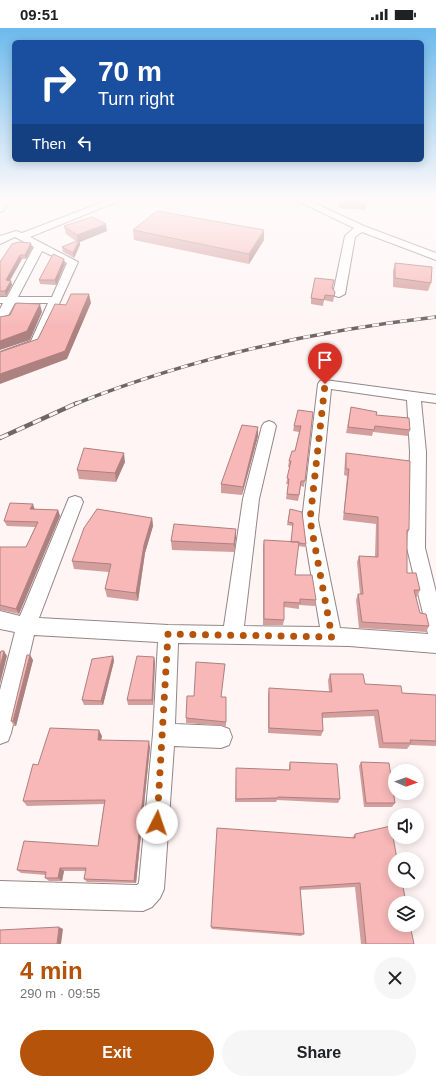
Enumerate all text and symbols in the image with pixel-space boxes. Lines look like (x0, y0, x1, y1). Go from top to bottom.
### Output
text: 09:51 (20, 6, 58, 23)
icon: right (32, 56, 84, 108)
text: 70 m (98, 56, 162, 87)
text: Turn right (98, 89, 174, 109)
icon: left (74, 132, 96, 154)
text: Then (32, 135, 66, 152)
pin (308, 343, 342, 384)
icon: arrive (314, 349, 336, 371)
north arrow (388, 764, 424, 800)
map controls (388, 764, 424, 932)
position arrow (136, 802, 178, 844)
button: sound (388, 808, 424, 844)
button: search (388, 852, 424, 888)
button: layers (388, 896, 424, 932)
text: 4 min (20, 957, 83, 984)
button: close (374, 957, 416, 999)
text: 290 m · 09:55 (20, 986, 100, 1001)
button: Exit (20, 1030, 214, 1076)
button: Share (222, 1030, 416, 1076)

